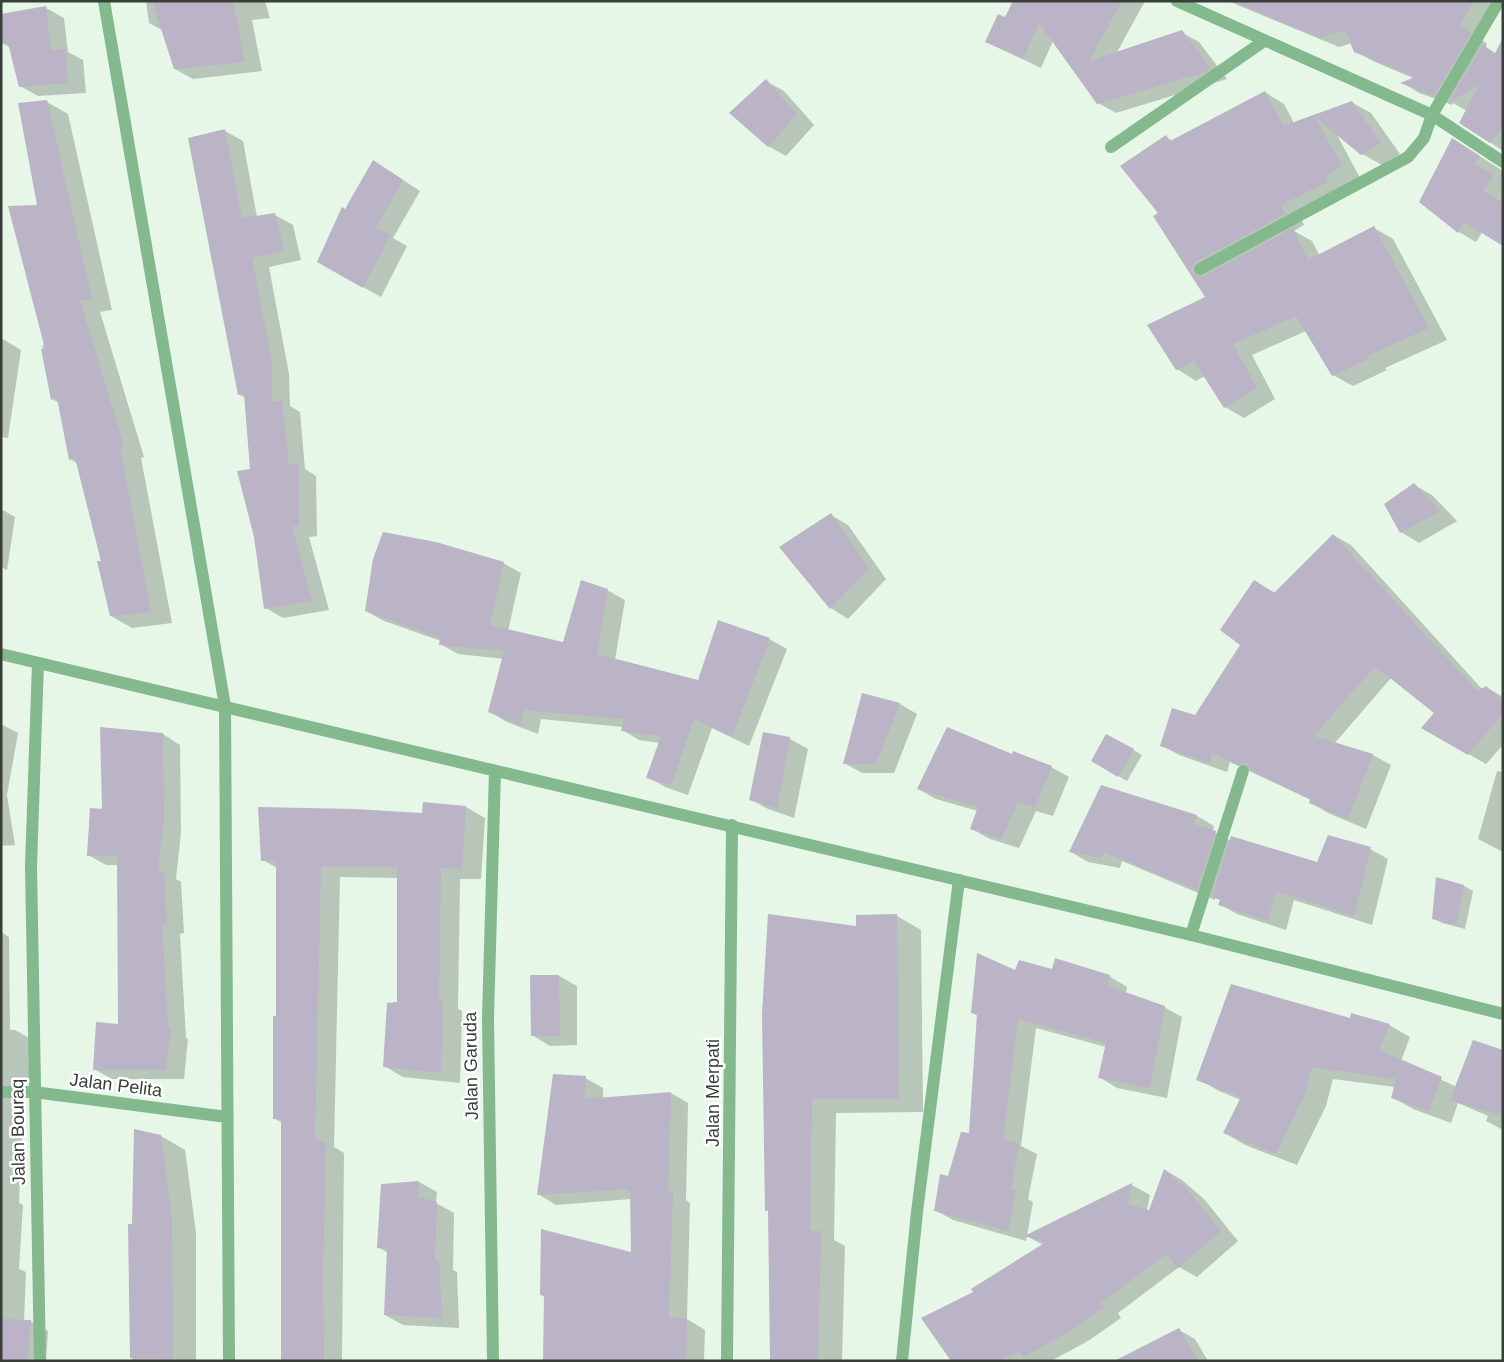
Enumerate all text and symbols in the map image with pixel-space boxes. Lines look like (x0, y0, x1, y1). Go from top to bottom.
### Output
street label: Jalan Garuda (460, 1011, 482, 1120)
street label: Jalan Merpati (703, 1039, 723, 1147)
street label: Jalan Pelita (69, 1069, 164, 1101)
street label: Jalan Bouraq (7, 1079, 29, 1185)

